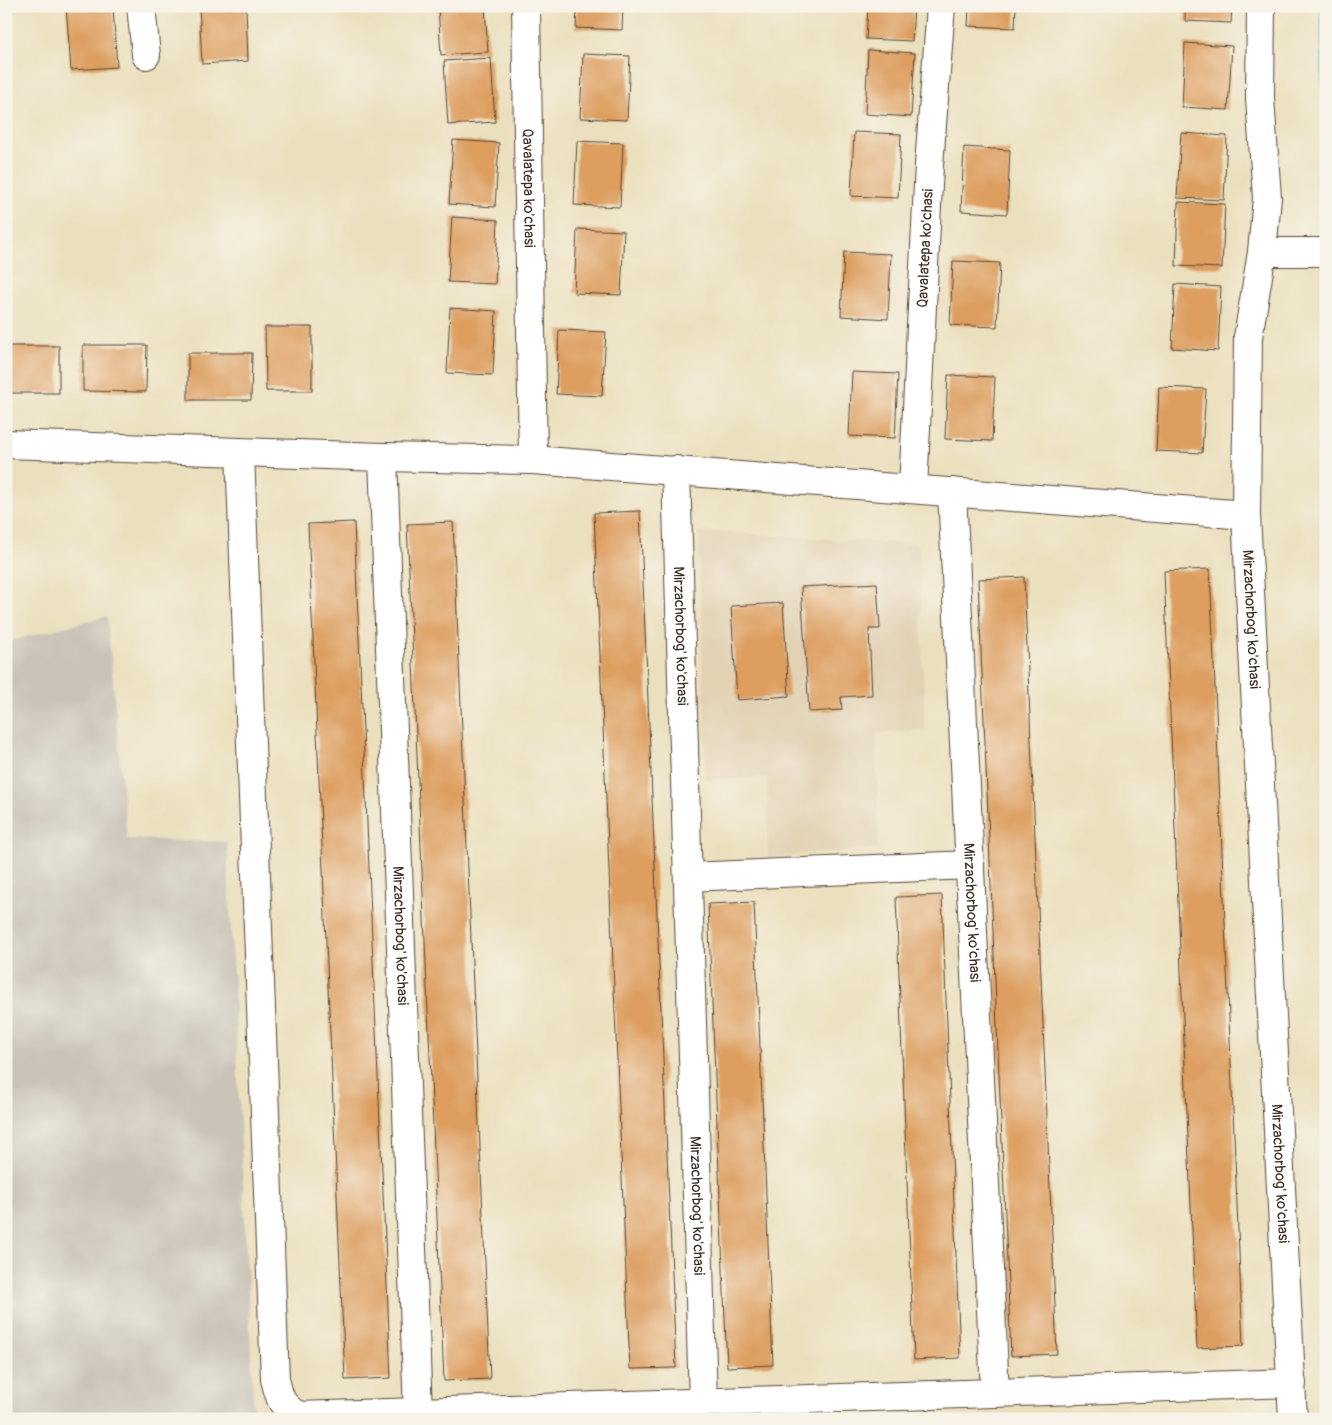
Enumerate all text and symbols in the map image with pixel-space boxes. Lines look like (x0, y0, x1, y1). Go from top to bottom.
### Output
street label: Qavalatepa ko'chasi (518, 128, 539, 248)
street label: Qavalatepa ko'chasi (913, 188, 938, 308)
street label: Mirzachorbog' ko'chasi (1238, 549, 1264, 690)
street label: Mirzachorbog' ko'chasi (669, 566, 692, 706)
street label: Mirzachorbog' ko'chasi (959, 842, 984, 983)
street label: Mirzachorbog' ko'chasi (388, 866, 412, 1006)
street label: Mirzachorbog' ko'chasi (1267, 1103, 1293, 1244)
street label: Mirzachorbog' ko'chasi (685, 1136, 708, 1276)

